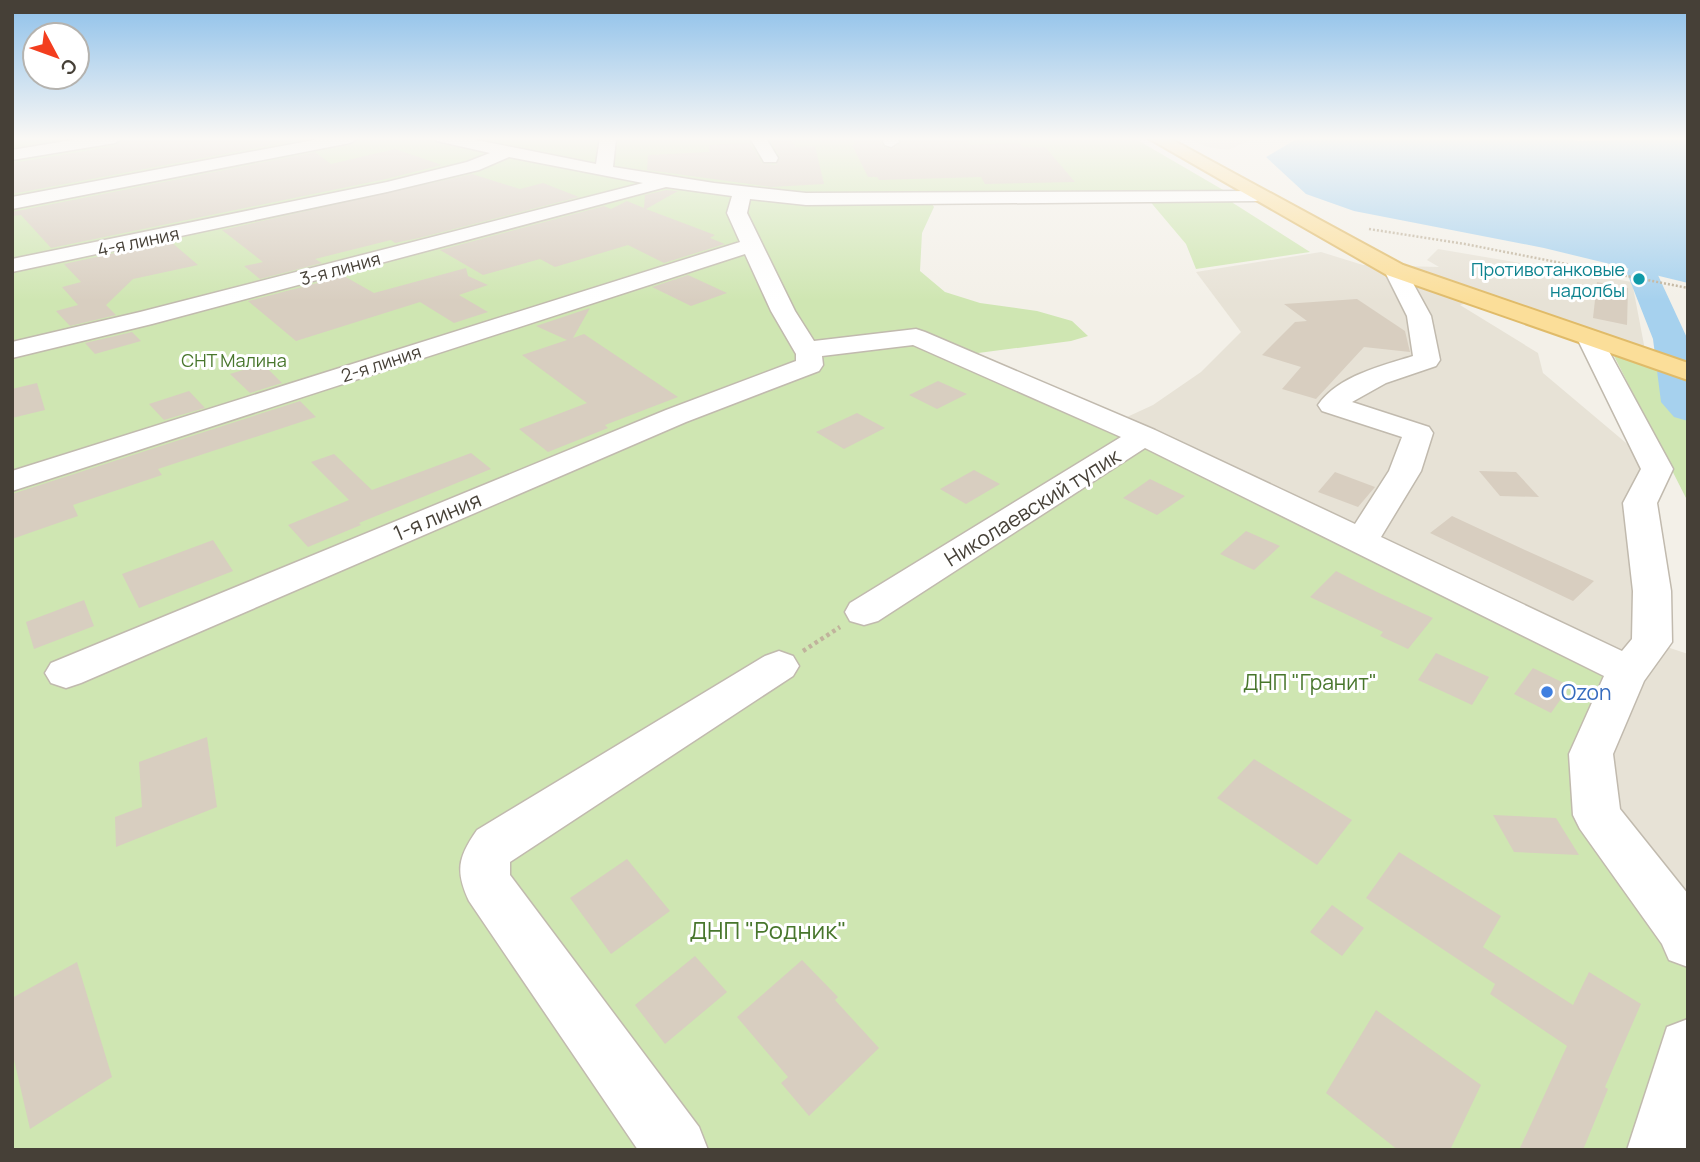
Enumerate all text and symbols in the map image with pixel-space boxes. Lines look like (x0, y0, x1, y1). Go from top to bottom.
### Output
north arrow (21, 21, 91, 91)
text: С (54, 53, 83, 81)
street label: 4-я линия (95, 221, 181, 261)
street label: 3-я линия (297, 246, 383, 290)
place label: Противотанковые надолбы (1471, 257, 1625, 302)
marker: Противотанковые надолбы (1631, 271, 1647, 287)
street label: 2-я линия (338, 339, 424, 387)
park label: СНТ Малина (181, 348, 287, 372)
street label: Николаевский тупик (939, 441, 1126, 572)
street label: 1-я линия (389, 485, 485, 547)
park label: ДНП "Гранит" (1243, 668, 1377, 696)
place label: Ozon (1561, 678, 1611, 706)
marker: Ozon (1539, 684, 1555, 700)
park label: ДНП "Родник" (689, 913, 847, 946)

